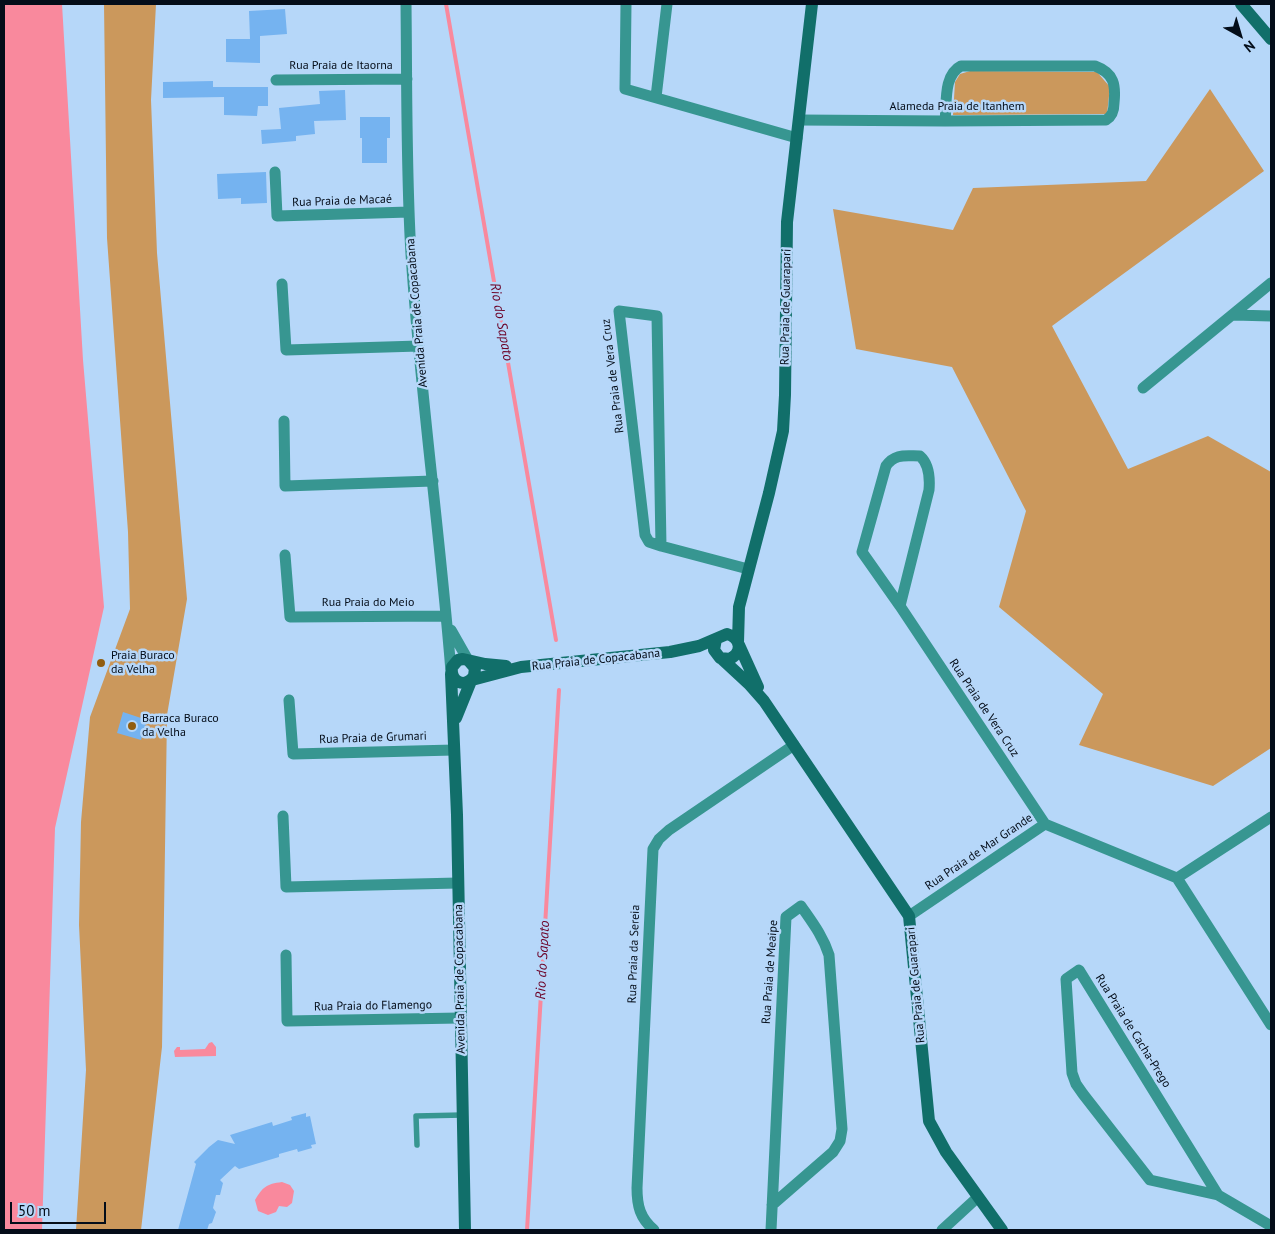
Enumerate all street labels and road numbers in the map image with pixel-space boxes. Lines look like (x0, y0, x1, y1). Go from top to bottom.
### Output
street label: Rua Praia de Itaorna (289, 59, 393, 73)
street label: Alameda Praia de Itanhem (890, 100, 1024, 114)
street label: Rua Praia de Macaé (292, 192, 392, 210)
street label: Avenida Praia de Copacabana (403, 238, 431, 388)
street label: Rua Praia de Guarapari (778, 249, 794, 365)
street label: Rua Praia de Vera Cruz (599, 318, 627, 434)
street label: Rua Praia do Meio (322, 596, 414, 610)
street label: Rua Praia de Copacabana (531, 646, 661, 674)
street label: Rua Praia de Vera Cruz (946, 656, 1022, 760)
street label: Rua Praia de Grumari (319, 729, 427, 747)
street label: Rua Praia de Mar Grande (923, 811, 1035, 893)
street label: Avenida Praia de Copacabana (451, 904, 469, 1054)
street label: Rua Praia da Sereia (625, 904, 643, 1004)
street label: Rua Praia de Meaipe (759, 919, 781, 1025)
street label: Rua Praia de Guarapari (904, 926, 928, 1044)
street label: Rua Praia de Cacha-Prego (1092, 972, 1174, 1090)
street label: Rua Praia do Flamengo (314, 998, 432, 1014)

